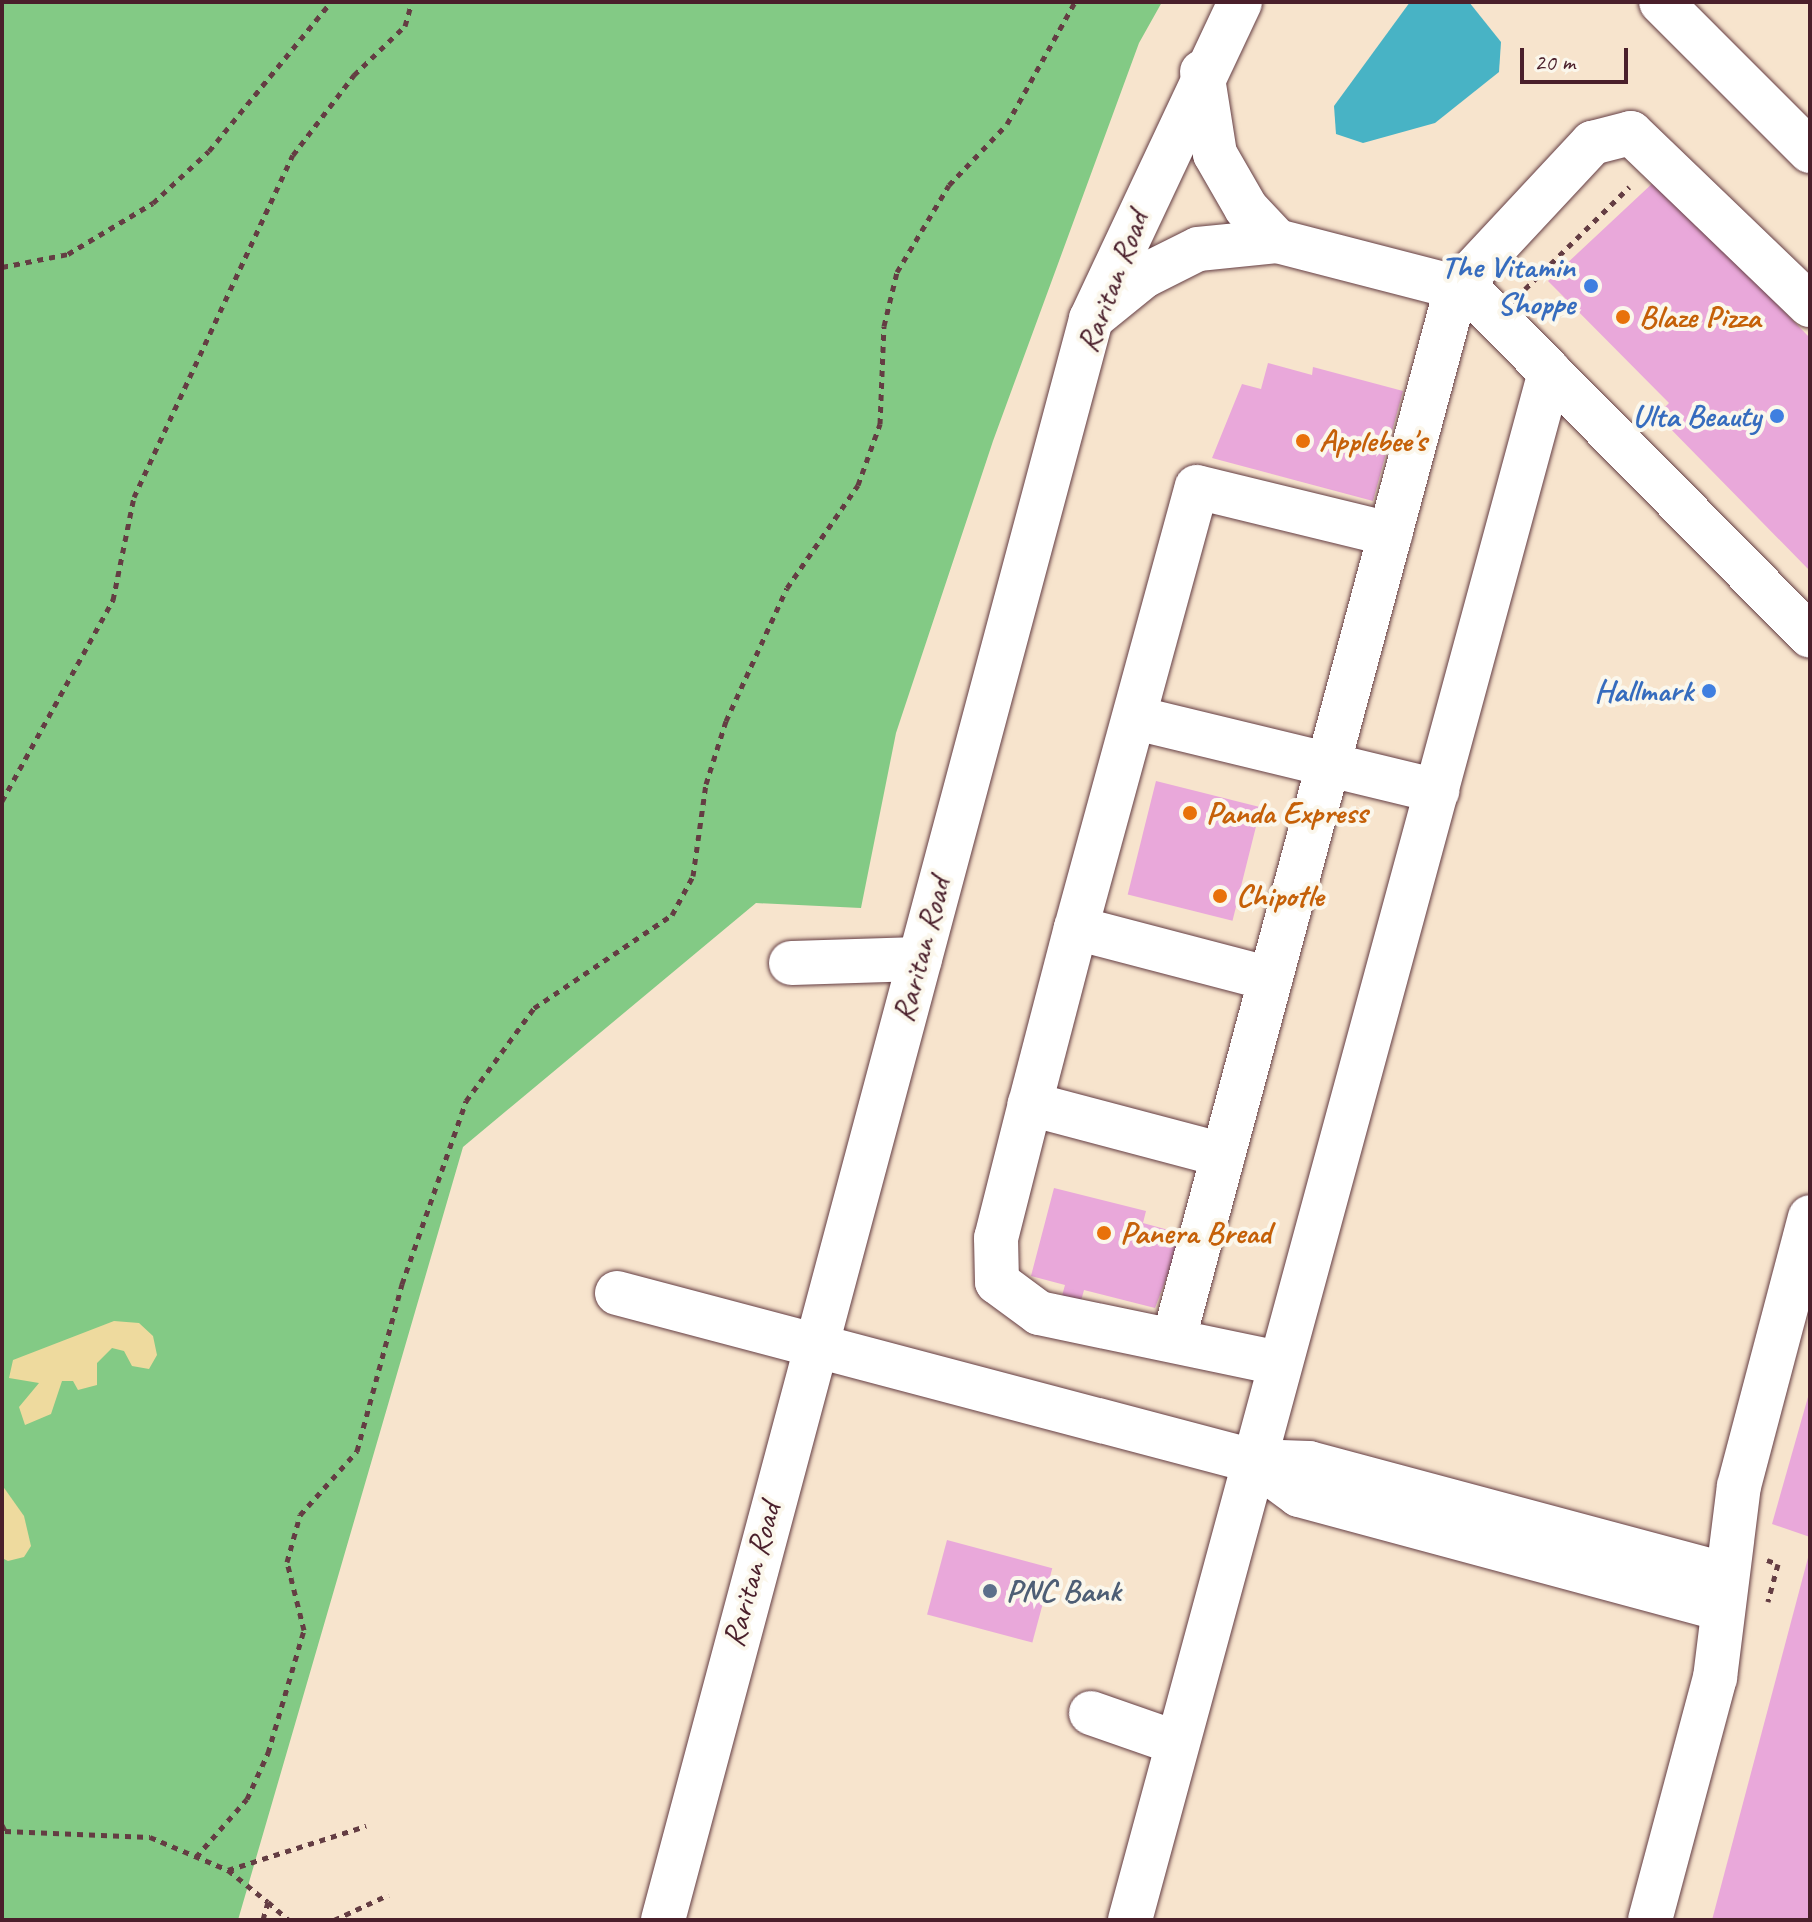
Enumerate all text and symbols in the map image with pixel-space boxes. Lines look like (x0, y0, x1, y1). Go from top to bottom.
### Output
scale bar (1524, 32, 1632, 82)
text: 20 m (1534, 47, 1575, 77)
street label: Raritan Road (1069, 206, 1157, 358)
place label: The Vitamin Shoppe (1440, 249, 1575, 324)
marker: The Vitamin Shoppe (1582, 277, 1600, 295)
place label: Blaze Pizza (1639, 298, 1759, 336)
marker: Blaze Pizza (1614, 308, 1632, 326)
place label: Ulta Beauty (1632, 397, 1761, 435)
marker: Ulta Beauty (1768, 407, 1786, 425)
place label: Applebee's (1319, 422, 1426, 460)
marker: Applebee's (1294, 432, 1312, 450)
place label: Hallmark (1594, 672, 1693, 710)
marker: Hallmark (1700, 682, 1718, 700)
place label: Panda Express (1206, 794, 1367, 832)
marker: Panda Express (1181, 804, 1199, 822)
street label: Raritan Road (884, 874, 960, 1026)
place label: Chipotle (1236, 877, 1323, 915)
marker: Chipotle (1211, 887, 1229, 905)
place label: Panera Bread (1120, 1214, 1271, 1252)
marker: Panera Bread (1095, 1224, 1113, 1242)
street label: Raritan Road (714, 1499, 790, 1651)
place label: PNC Bank (1006, 1572, 1120, 1610)
marker: PNC Bank (981, 1582, 999, 1600)

